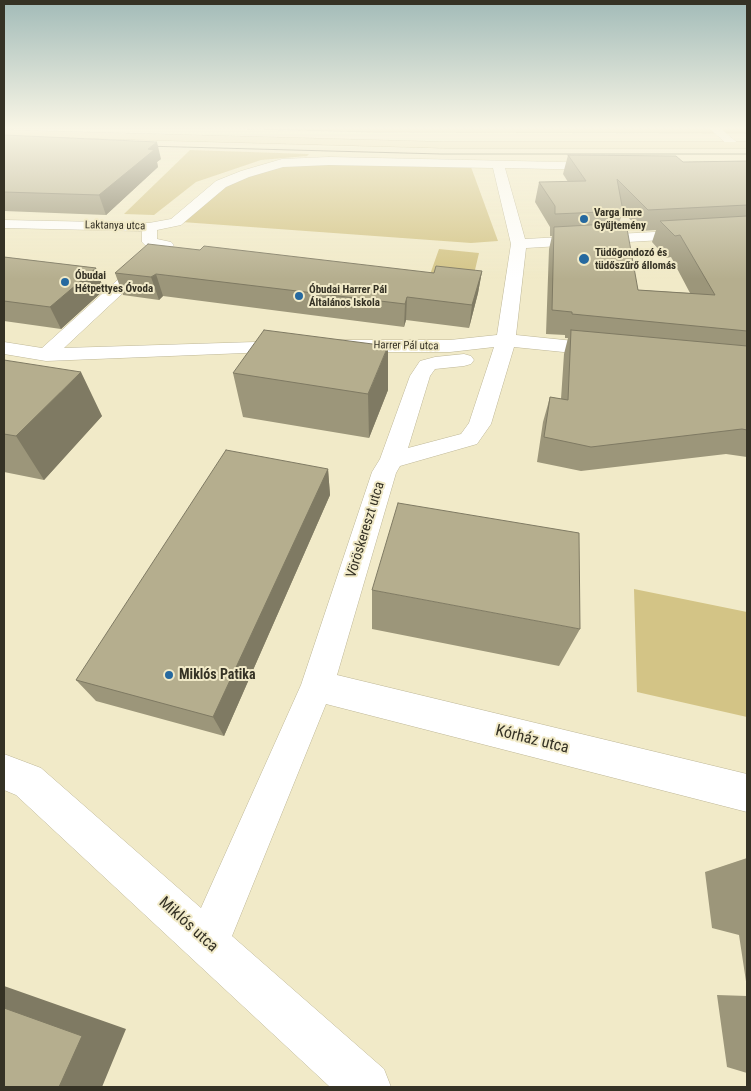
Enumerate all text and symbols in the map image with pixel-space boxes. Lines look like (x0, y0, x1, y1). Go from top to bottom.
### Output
place label: Varga Imre Gyűjtemény (594, 206, 646, 232)
marker: Varga Imre Gyűjtemény (578, 213, 590, 225)
street label: Laktanya utca (85, 219, 145, 233)
place label: Tüdőgondozó és tüdőszűrő állomás (595, 246, 676, 272)
marker: Tüdőgondozó és tüdőszűrő állomás (577, 252, 591, 266)
place label: Óbudai Hétpettyes Óvoda (75, 269, 153, 295)
marker: Óbudai Hétpettyes Óvoda (59, 276, 71, 288)
place label: Óbudai Harrer Pál Általános Iskola (309, 283, 387, 309)
marker: Óbudai Harrer Pál Általános Iskola (293, 290, 305, 302)
street label: Harrer Pál utca (373, 339, 439, 353)
street label: Vöröskereszt utca (343, 480, 389, 580)
place label: Miklós Patika (179, 667, 256, 683)
marker: Miklós Patika (163, 669, 175, 681)
street label: Kórház utca (493, 722, 571, 758)
street label: Miklós utca (154, 893, 222, 957)

